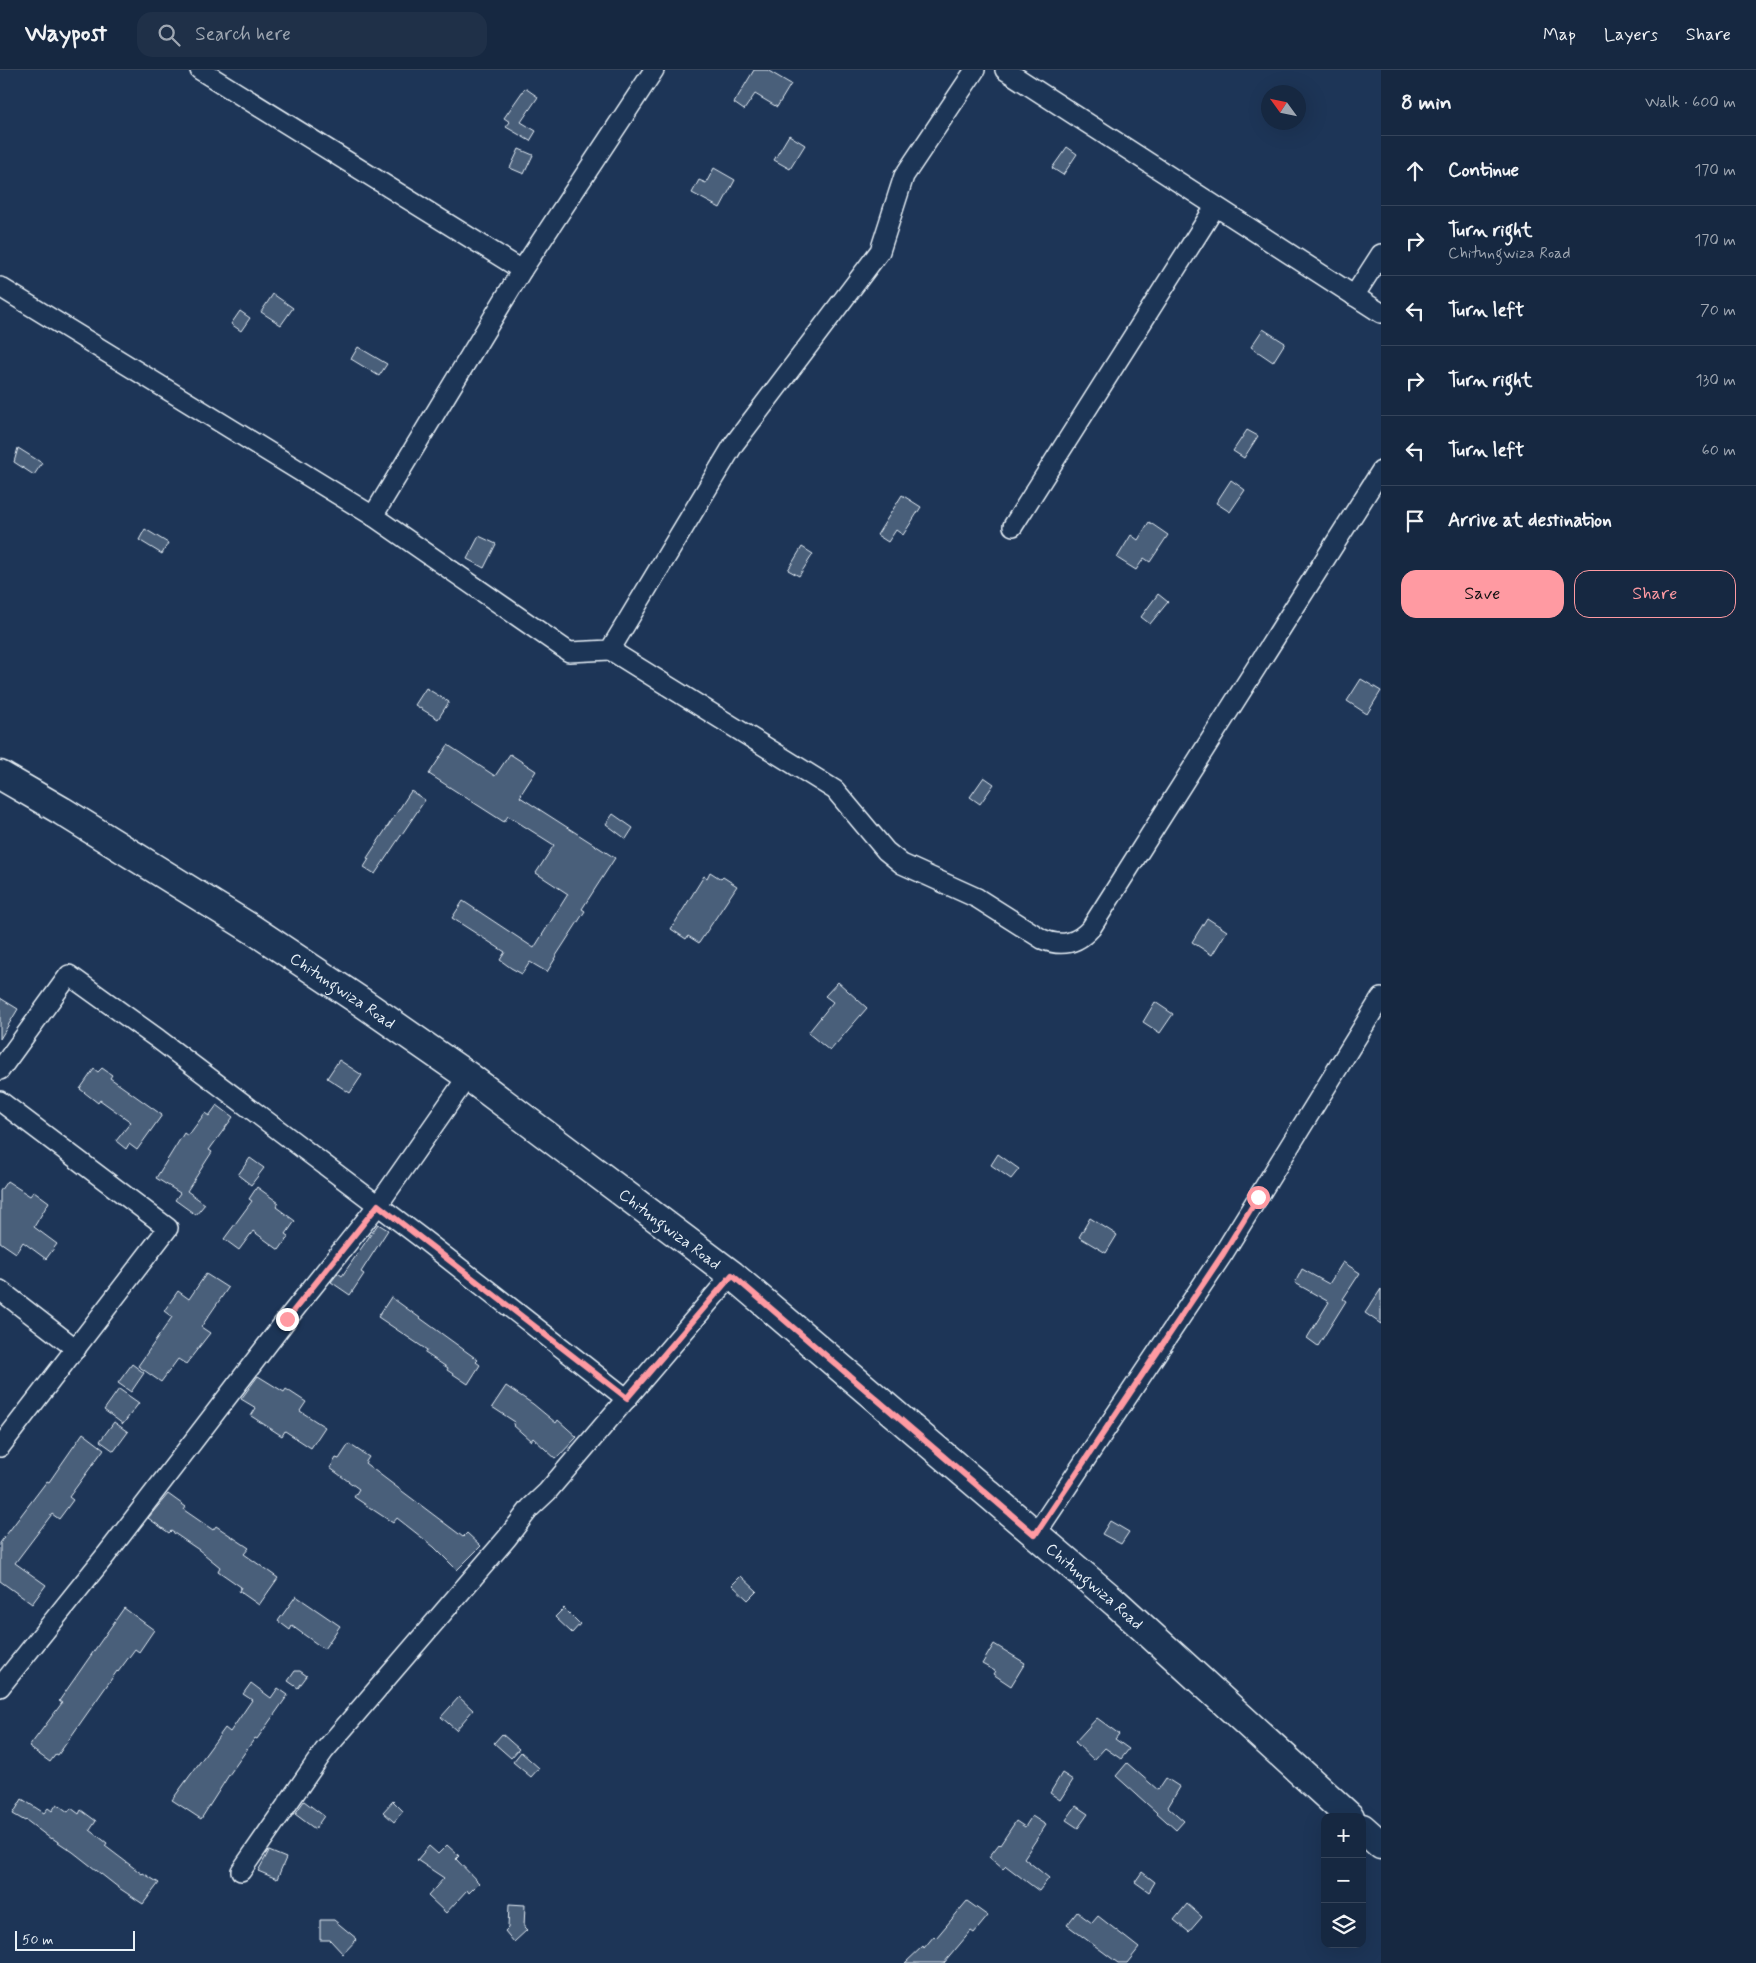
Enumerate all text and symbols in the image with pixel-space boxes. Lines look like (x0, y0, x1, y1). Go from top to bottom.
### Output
search box (137, 12, 487, 57)
text: Waypost (25, 19, 107, 50)
icon: search (155, 21, 183, 49)
text: Search here (195, 22, 291, 47)
text: Map (1543, 23, 1576, 47)
text: Layers (1604, 23, 1658, 47)
text: Share (1686, 23, 1731, 47)
north arrow (1261, 85, 1306, 130)
text: 8 min (1401, 89, 1452, 117)
text: Walk · 600 m (1645, 92, 1736, 113)
icon: ahead (1401, 157, 1429, 185)
text: Continue (1448, 158, 1519, 183)
text: 170 m (1694, 160, 1736, 181)
text: Turn right (1448, 218, 1532, 243)
icon: right (1401, 227, 1429, 255)
text: 170 m (1694, 230, 1736, 251)
text: Chitungwiza Road (1448, 243, 1571, 264)
icon: left (1401, 297, 1429, 325)
text: Turn left (1448, 298, 1524, 323)
text: 70 m (1700, 300, 1736, 321)
icon: right (1401, 367, 1429, 395)
text: Turn right (1448, 368, 1532, 393)
text: 130 m (1695, 370, 1736, 391)
icon: left (1401, 437, 1429, 465)
text: Turn left (1448, 438, 1524, 463)
text: 60 m (1702, 440, 1736, 461)
icon: arrive (1401, 507, 1429, 535)
text: Arrive at destination (1448, 508, 1612, 533)
button: Save (1401, 570, 1564, 618)
button: Share (1574, 570, 1736, 618)
street label: Chitungwiza Road (285, 948, 399, 1034)
street label: Chitungwiza Road (614, 1184, 725, 1275)
route start (1247, 1186, 1270, 1209)
route end (276, 1308, 299, 1331)
street label: Chitungwiza Road (1041, 1539, 1147, 1635)
map controls (1321, 1813, 1366, 1948)
button: + (1321, 1813, 1366, 1858)
button: − (1321, 1858, 1366, 1903)
button: layers (1321, 1903, 1366, 1948)
scale bar (15, 1928, 135, 1951)
text: 50 m (22, 1931, 53, 1949)

